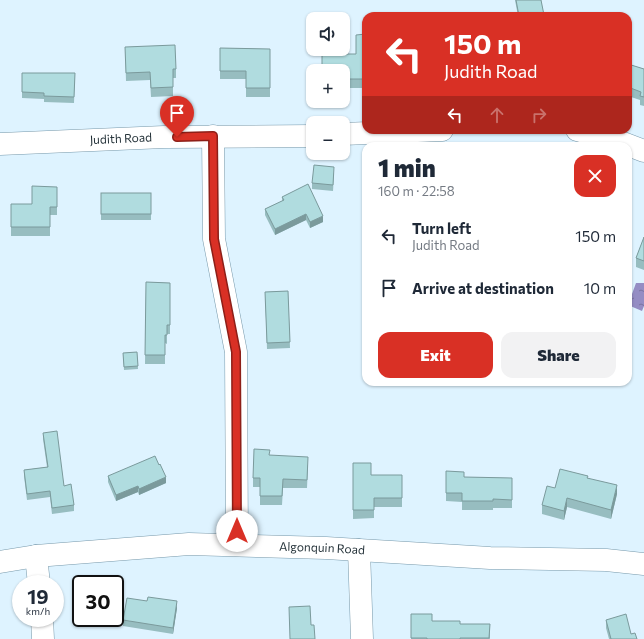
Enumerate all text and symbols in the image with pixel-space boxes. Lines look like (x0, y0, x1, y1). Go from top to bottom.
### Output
map controls (306, 12, 350, 160)
button: sound (306, 12, 350, 56)
text: 150 m (444, 26, 521, 60)
icon: left (378, 28, 430, 80)
text: Judith Road (444, 60, 538, 82)
button: + (306, 64, 350, 108)
pin (160, 96, 194, 137)
icon: arrive (166, 102, 188, 124)
icon: left (444, 104, 466, 126)
icon: ahead (486, 104, 508, 126)
icon: right (528, 104, 550, 126)
button: − (306, 116, 350, 160)
street label: Judith Road (89, 130, 152, 147)
text: 1 min (378, 153, 436, 182)
button: close (574, 155, 616, 197)
text: 160 m · 22:58 (378, 183, 455, 199)
text: Turn left (412, 219, 471, 237)
icon: left (378, 225, 400, 247)
text: 150 m (575, 227, 616, 245)
text: Judith Road (412, 237, 480, 253)
icon: arrive (378, 277, 400, 299)
text: Arrive at destination (412, 279, 554, 297)
text: 10 m (584, 279, 616, 297)
button: Exit (378, 332, 493, 378)
button: Share (501, 332, 616, 378)
position arrow (216, 510, 258, 552)
street label: Algonquin Road (279, 539, 365, 556)
speed limit sign: 30 (72, 575, 124, 627)
text: 19 (27, 584, 49, 608)
text: km/h (26, 605, 50, 617)

